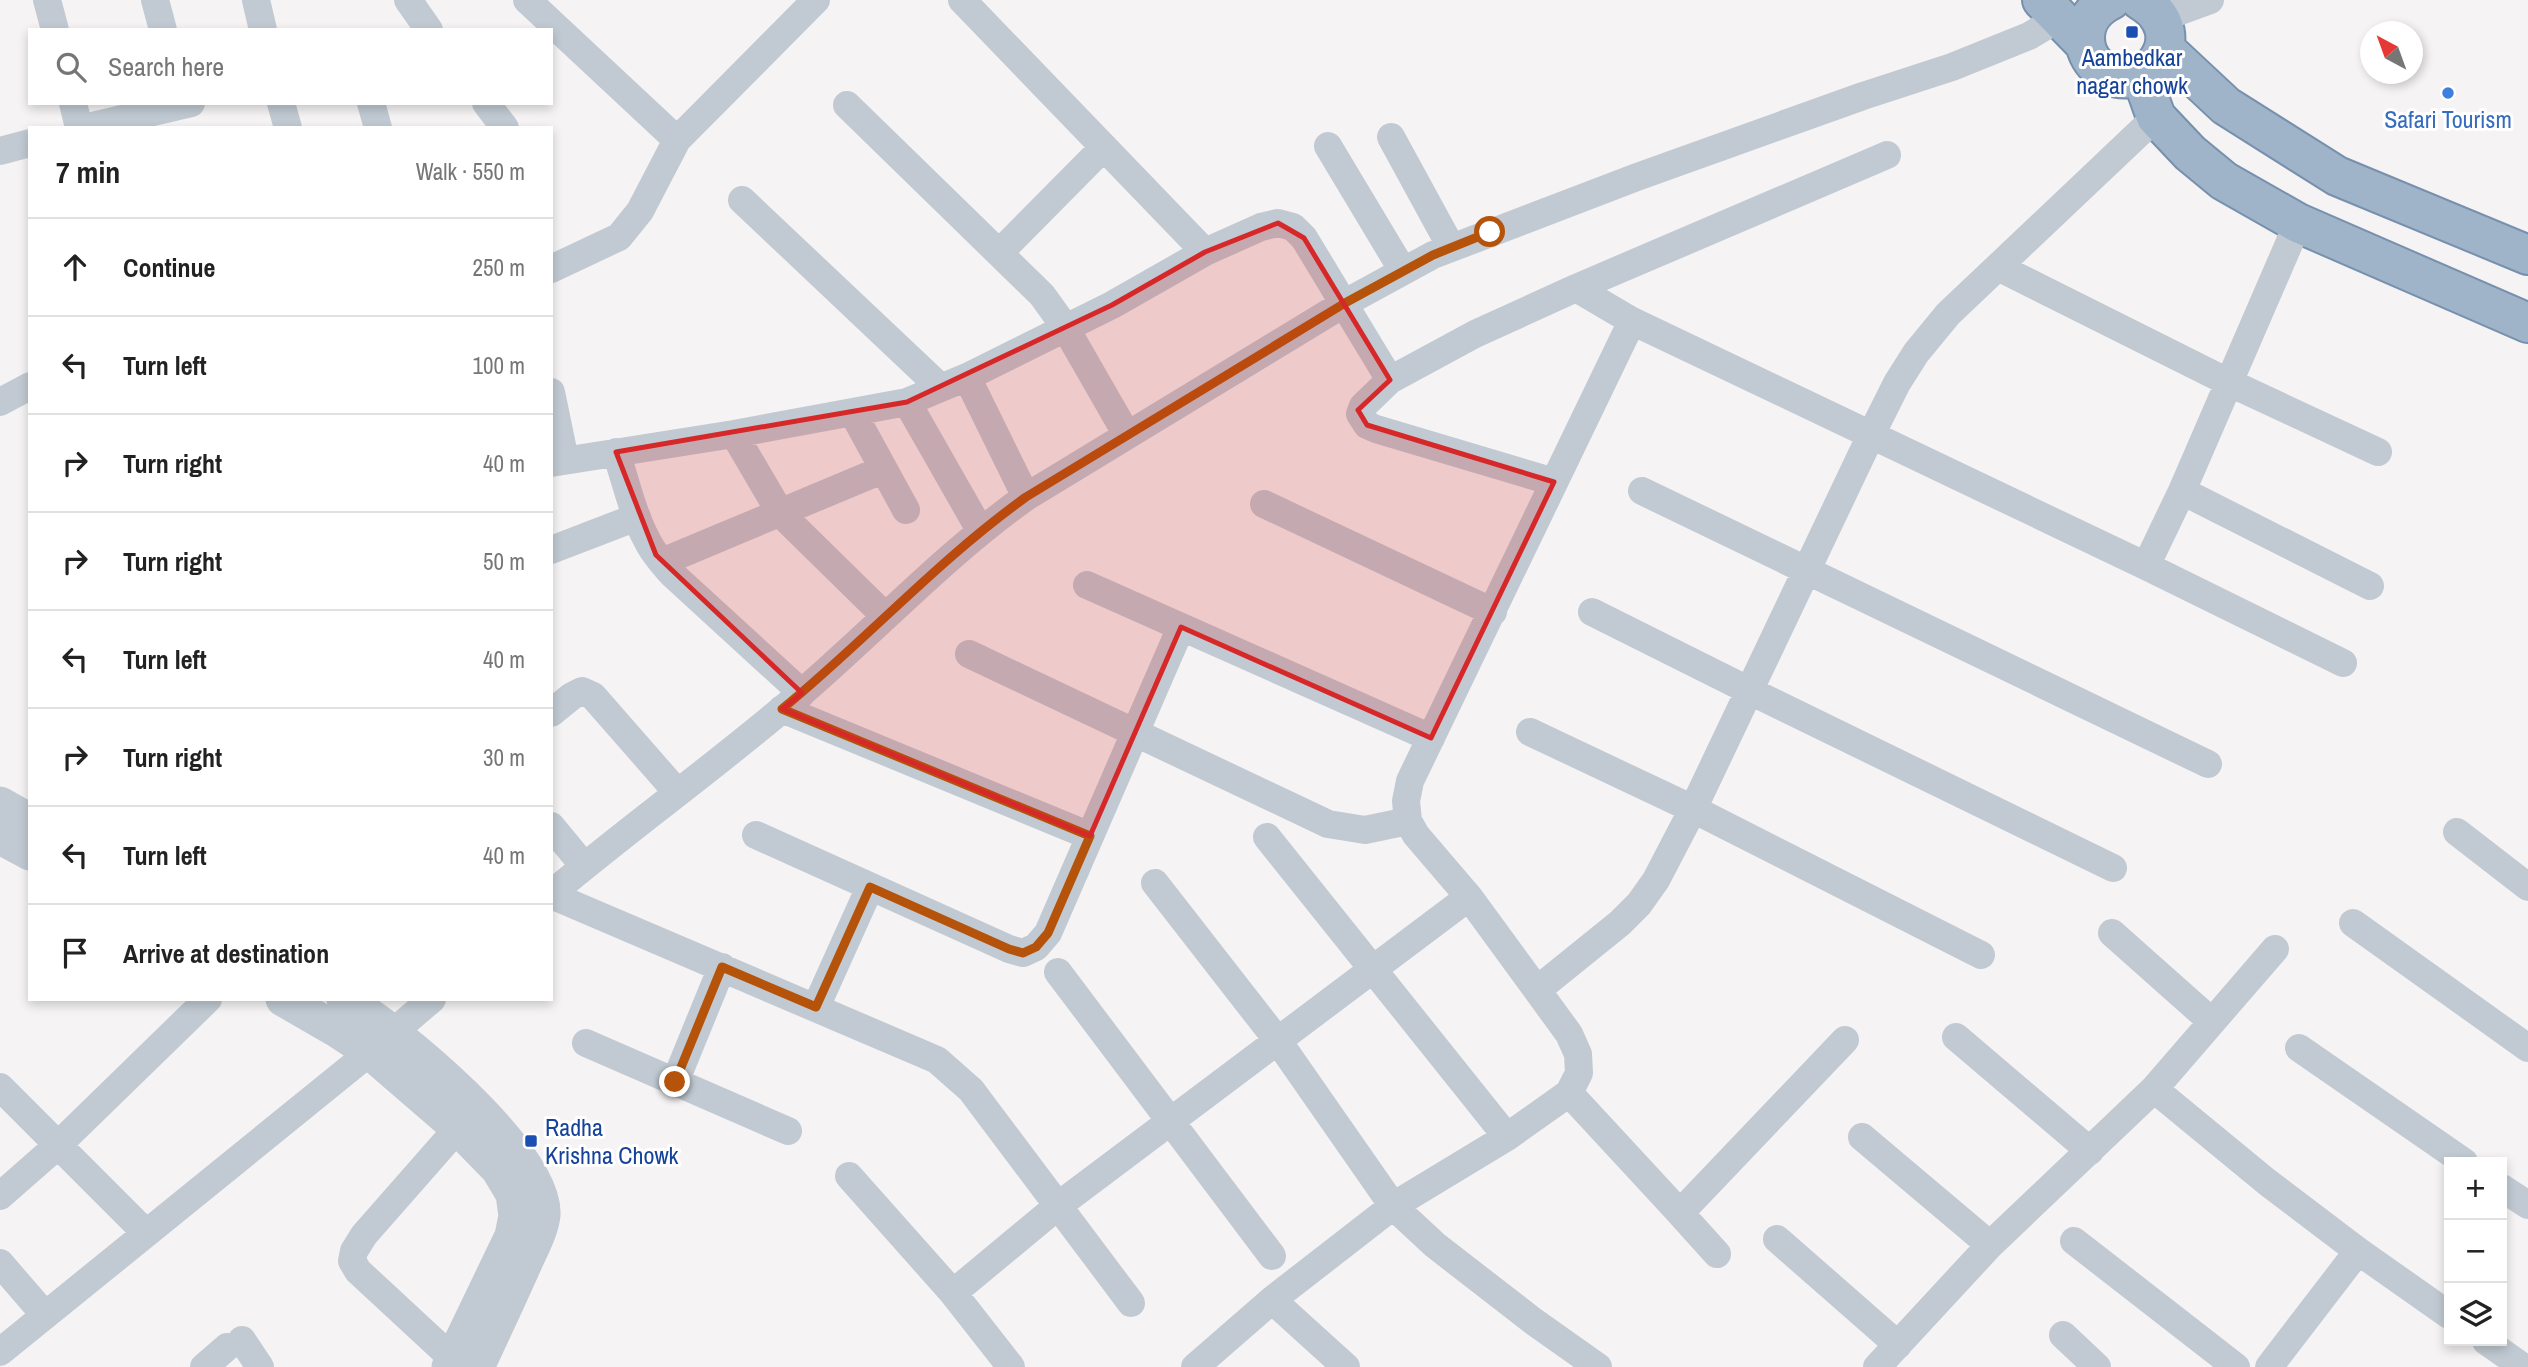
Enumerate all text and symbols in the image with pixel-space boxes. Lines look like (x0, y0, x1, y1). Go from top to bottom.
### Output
north arrow (2360, 21, 2423, 84)
marker: Aambedkar nagar chowk (2124, 24, 2140, 40)
search box (28, 28, 553, 105)
place label: Aambedkar nagar chowk (2076, 41, 2188, 101)
icon: search (52, 48, 90, 86)
text: Search here (108, 49, 224, 84)
marker: Safari Tourism (2440, 85, 2456, 101)
place label: Safari Tourism (2384, 103, 2512, 135)
text: 7 min (56, 152, 120, 192)
text: Walk · 550 m (416, 156, 525, 187)
route start (1474, 216, 1505, 247)
icon: ahead (56, 248, 94, 286)
text: Continue (123, 250, 215, 285)
text: 250 m (473, 252, 525, 283)
icon: left (56, 346, 94, 384)
text: Turn left (123, 348, 207, 383)
text: 100 m (473, 350, 525, 381)
icon: right (56, 444, 94, 482)
text: Turn right (123, 446, 222, 481)
text: 40 m (483, 448, 525, 479)
icon: right (56, 542, 94, 580)
text: Turn right (123, 544, 222, 579)
text: 50 m (483, 546, 525, 577)
icon: left (56, 640, 94, 678)
text: Turn left (123, 642, 207, 677)
text: 40 m (483, 644, 525, 675)
icon: right (56, 738, 94, 776)
text: Turn right (123, 740, 222, 775)
text: 30 m (483, 742, 525, 773)
icon: left (56, 836, 94, 874)
text: Turn left (123, 838, 207, 873)
text: 40 m (483, 840, 525, 871)
icon: arrive (56, 934, 94, 972)
text: Arrive at destination (123, 936, 329, 971)
route end (659, 1066, 690, 1097)
place label: Radha Krishna Chowk (545, 1111, 679, 1171)
marker: Radha Krishna Chowk (523, 1133, 539, 1149)
map controls (2444, 1157, 2507, 1346)
button: + (2444, 1157, 2507, 1220)
button: − (2444, 1220, 2507, 1283)
button: layers (2444, 1283, 2507, 1346)

